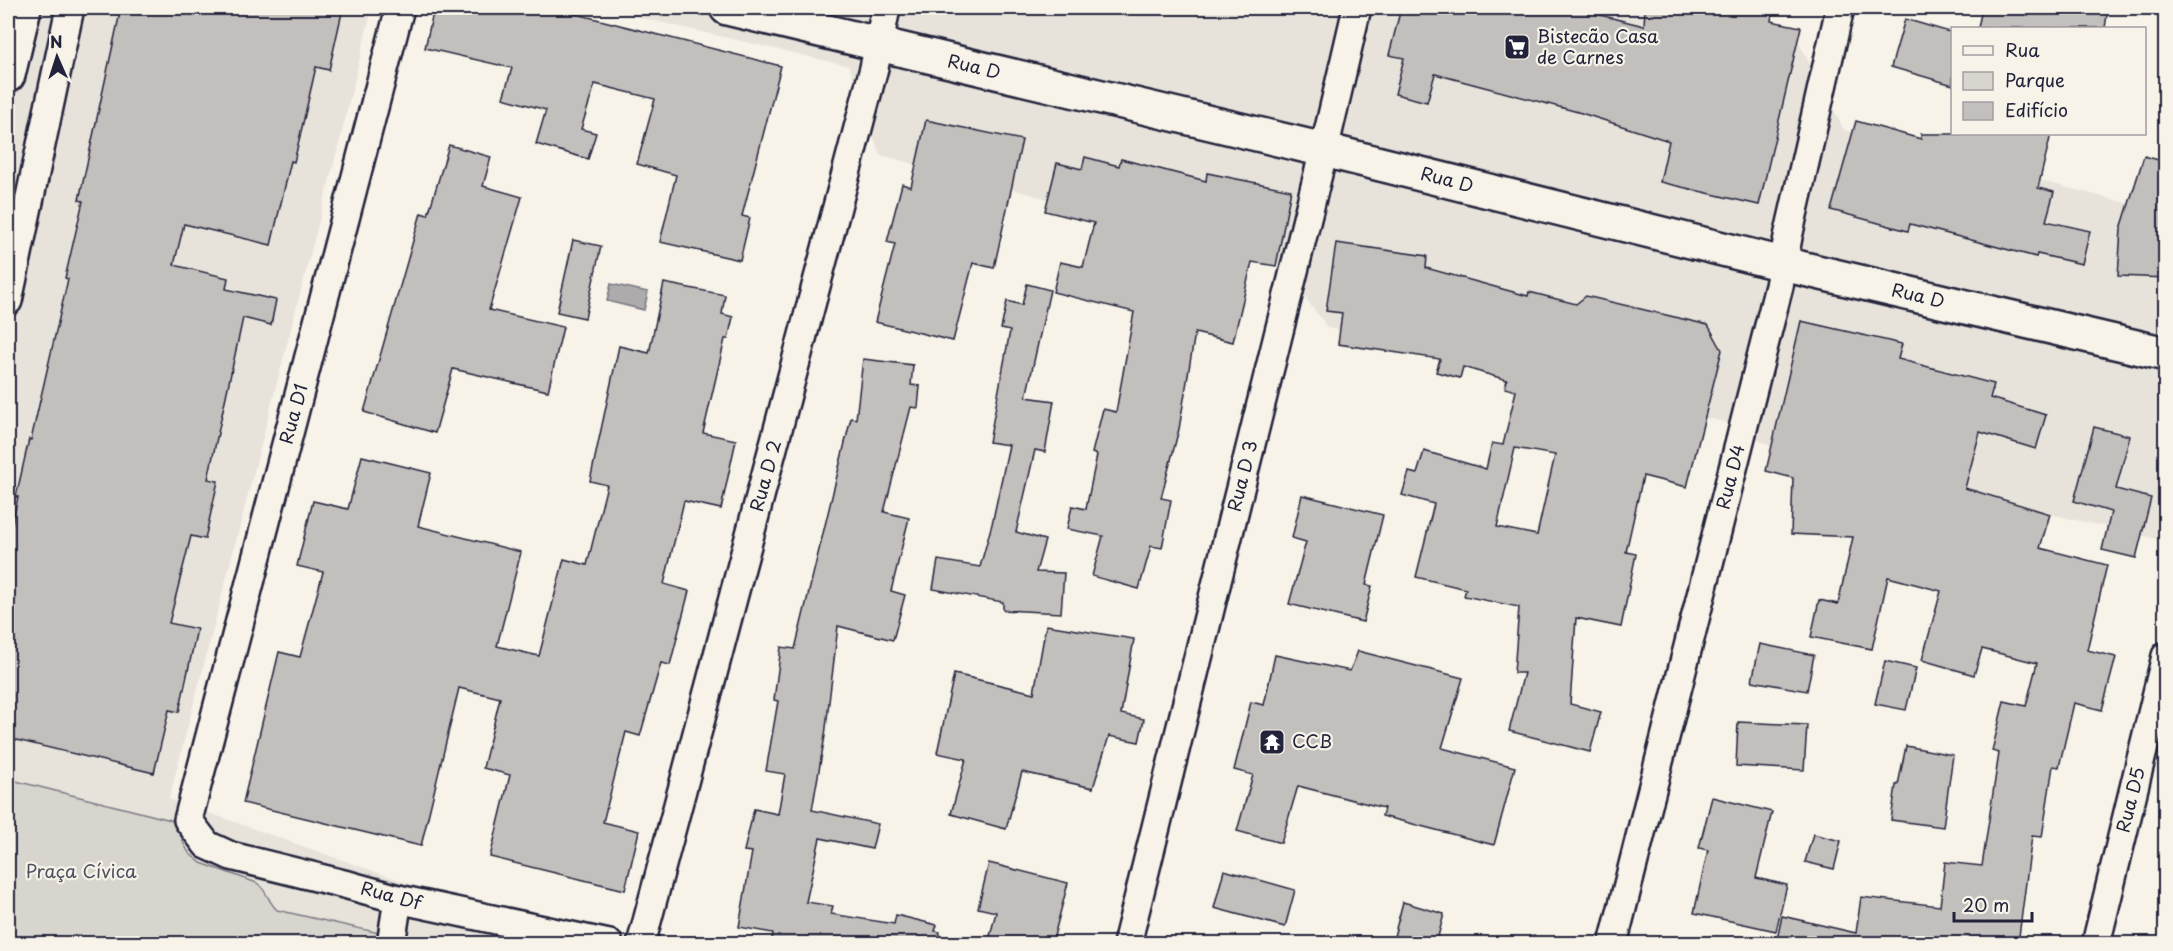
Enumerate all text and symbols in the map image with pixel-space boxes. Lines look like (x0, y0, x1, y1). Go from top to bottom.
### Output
place label: Bistecão Casa de Carnes (1537, 22, 1659, 70)
north arrow (27, 27, 87, 87)
legend (1951, 27, 2146, 135)
text: N (49, 29, 63, 53)
supermarket icon: Bistecão Casa de Carnes (1502, 32, 1532, 62)
text: Rua (2005, 36, 2040, 63)
street label: Rua D (945, 46, 1004, 85)
text: Parque (2005, 66, 2065, 93)
text: Edifício (2005, 96, 2068, 123)
street label: Rua D (1418, 159, 1477, 198)
street label: Rua D (1889, 275, 1948, 314)
street label: Rua D1 (272, 380, 314, 447)
street label: Rua D 2 (742, 437, 787, 514)
street label: Rua D 3 (1220, 437, 1263, 514)
street label: Rua D4 (1708, 441, 1751, 512)
temple icon: CCB (1257, 727, 1287, 757)
place label: CCB (1292, 727, 1332, 754)
street label: Rua D5 (2108, 764, 2151, 835)
park label: Praça Cívica (25, 857, 137, 884)
street label: Rua Df (358, 873, 426, 916)
scale bar (1954, 885, 2032, 923)
text: 20 m (1963, 891, 2009, 918)

